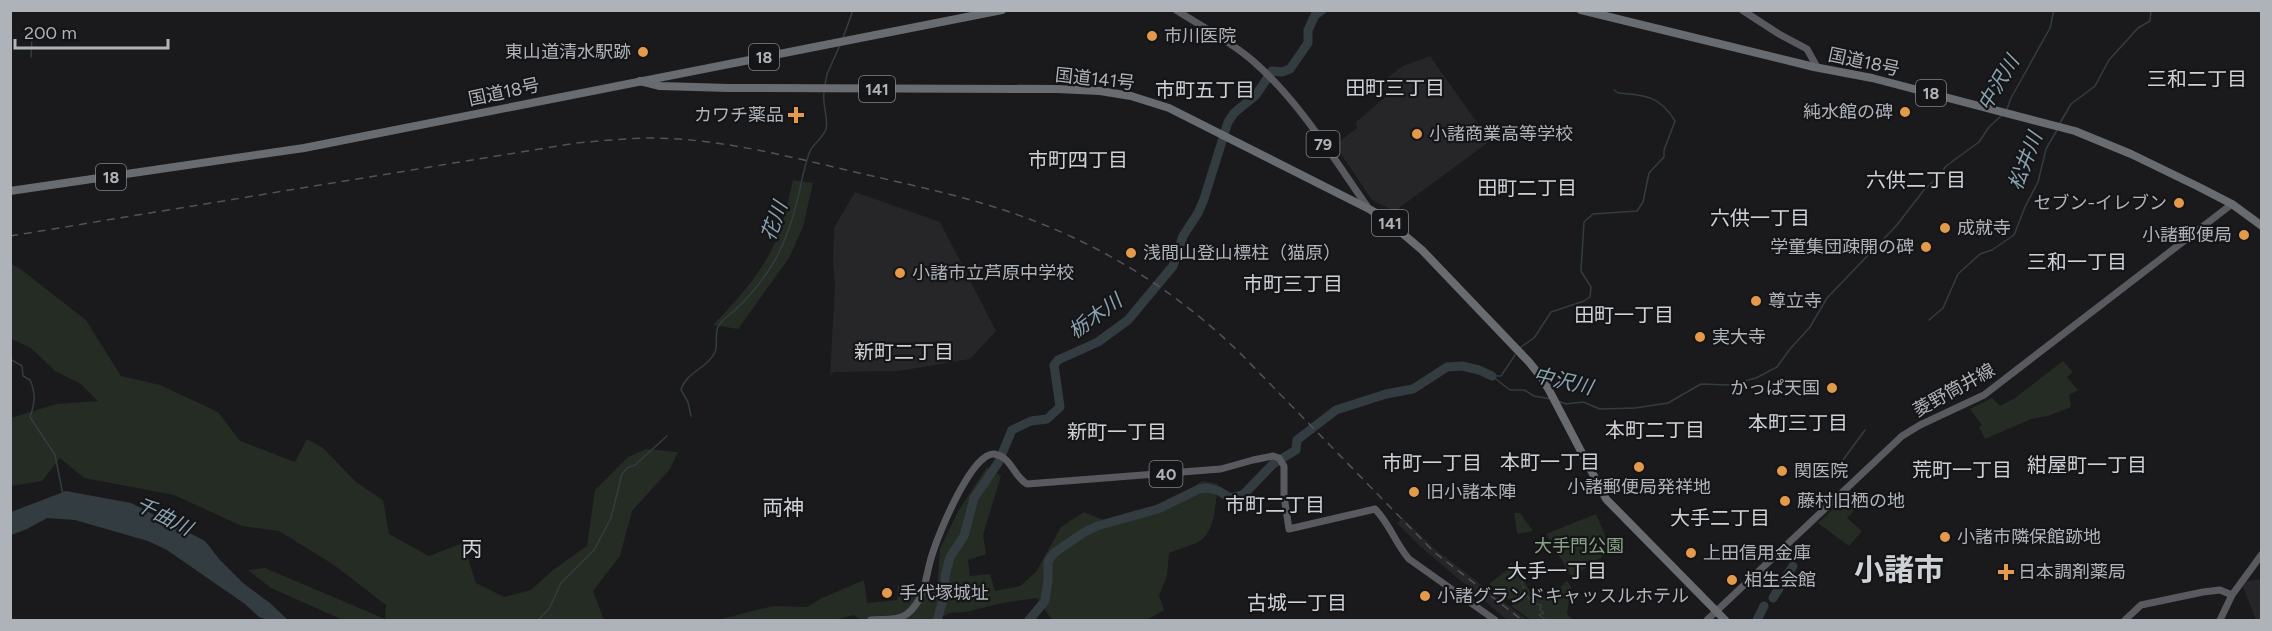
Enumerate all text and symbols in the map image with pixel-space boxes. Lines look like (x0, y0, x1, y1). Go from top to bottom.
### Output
scale bar (15, 12, 168, 50)
text: 200 m (24, 22, 77, 44)
place label: 市川医院 (1164, 25, 1236, 47)
marker: 市川医院 (1145, 29, 1159, 43)
place label: 東山道清水駅跡 (505, 41, 631, 63)
road number: 18 (749, 44, 779, 70)
street label: 国道18号 (1826, 44, 1902, 80)
marker: 東山道清水駅跡 (636, 45, 650, 59)
water label: 中沢川 (1972, 49, 2025, 115)
street label: 国道141号 (1054, 64, 1136, 94)
district label: 三和二丁目 (2147, 67, 2247, 91)
street label: 国道18号 (466, 74, 542, 110)
road number: 141 (859, 76, 895, 102)
district label: 田町三丁目 (1345, 76, 1445, 100)
district label: 市町五丁目 (1155, 78, 1255, 102)
road number: 18 (1916, 80, 1946, 106)
place label: 純水館の碑 (1803, 101, 1893, 123)
place label: カワチ薬品 (694, 104, 784, 126)
marker: 純水館の碑 (1898, 105, 1912, 119)
marker: カワチ薬品 (789, 108, 803, 122)
place label: 小諸商業高等学校 (1429, 123, 1573, 145)
marker: 小諸商業高等学校 (1410, 127, 1424, 141)
water label: 松井川 (2003, 127, 2048, 193)
road number: 79 (1306, 131, 1340, 157)
district label: 市町四丁目 (1028, 148, 1128, 172)
road number: 18 (96, 164, 126, 190)
district label: 六供二丁目 (1866, 168, 1966, 192)
district label: 田町二丁目 (1477, 176, 1577, 200)
place label: セブン-イレブン (2033, 192, 2167, 214)
water label: 花川 (756, 196, 793, 244)
marker: セブン-イレブン (2172, 196, 2186, 210)
district label: 六供一丁目 (1710, 206, 1810, 230)
road number: 141 (1372, 210, 1408, 236)
place label: 成就寺 (1957, 217, 2011, 239)
marker: 成就寺 (1938, 221, 1952, 235)
place label: 小諸郵便局 (2142, 224, 2232, 246)
marker: 小諸郵便局 (2237, 228, 2251, 242)
place label: 学童集団疎開の碑 (1770, 236, 1914, 258)
marker: 学童集団疎開の碑 (1919, 240, 1933, 254)
place label: 浅間山登山標柱（猫原） (1143, 242, 1341, 264)
marker: 浅間山登山標柱（猫原） (1124, 246, 1138, 260)
district label: 三和一丁目 (2027, 250, 2127, 274)
place label: 小諸市立芦原中学校 (912, 262, 1074, 284)
marker: 小諸市立芦原中学校 (893, 266, 907, 280)
district label: 市町三丁目 (1243, 272, 1343, 296)
water label: 栃木川 (1064, 287, 1128, 343)
place label: 尊立寺 (1768, 290, 1822, 312)
marker: 尊立寺 (1749, 294, 1763, 308)
district label: 田町一丁目 (1574, 303, 1674, 327)
place label: 実大寺 (1712, 326, 1766, 348)
marker: 実大寺 (1693, 330, 1707, 344)
district label: 新町二丁目 (854, 340, 954, 364)
street label: 菱野筒井線 (1909, 359, 1999, 421)
water label: 中沢川 (1531, 363, 1597, 400)
place label: かっぱ天国 (1730, 377, 1820, 399)
marker: かっぱ天国 (1825, 381, 1839, 395)
district label: 本町三丁目 (1748, 411, 1848, 435)
district label: 本町二丁目 (1605, 418, 1705, 442)
district label: 新町一丁目 (1067, 420, 1167, 444)
district label: 本町一丁目 (1500, 450, 1600, 474)
district label: 市町一丁目 (1382, 451, 1482, 475)
district label: 紺屋町一丁目 (2027, 453, 2147, 477)
district label: 荒町一丁目 (1912, 458, 2012, 482)
marker: 小諸郵便局発祥地 (1632, 460, 1646, 474)
place label: 関医院 (1794, 460, 1848, 482)
road number: 40 (1150, 461, 1182, 487)
marker: 関医院 (1775, 464, 1789, 478)
place label: 小諸郵便局発祥地 (1567, 476, 1711, 498)
place label: 旧小諸本陣 (1426, 481, 1516, 503)
marker: 旧小諸本陣 (1407, 485, 1421, 499)
place label: 藤村旧栖の地 (1797, 490, 1905, 512)
water label: 千曲川 (132, 492, 198, 541)
district label: 市町二丁目 (1225, 493, 1325, 517)
marker: 藤村旧栖の地 (1778, 494, 1792, 508)
district label: 両神 (762, 495, 804, 520)
district label: 大手二丁目 (1670, 506, 1770, 530)
place label: 小諸市隣保館跡地 (1957, 526, 2101, 548)
marker: 小諸市隣保館跡地 (1938, 530, 1952, 544)
park label: 大手門公園 (1534, 535, 1624, 557)
district label: 丙 (462, 536, 483, 561)
place label: 上田信用金庫 (1703, 542, 1811, 564)
marker: 上田信用金庫 (1684, 546, 1698, 560)
district label: 小諸市 (1854, 551, 1944, 588)
district label: 大手一丁目 (1507, 559, 1607, 583)
place label: 日本調剤薬局 (2018, 561, 2126, 583)
marker: 日本調剤薬局 (1999, 565, 2013, 579)
place label: 相生会館 (1744, 569, 1816, 591)
marker: 相生会館 (1725, 573, 1739, 587)
place label: 手代塚城址 (899, 582, 989, 604)
place label: 小諸グランドキャッスルホテル (1437, 585, 1689, 607)
marker: 手代塚城址 (880, 586, 894, 600)
marker: 小諸グランドキャッスルホテル (1418, 589, 1432, 603)
district label: 古城一丁目 (1247, 591, 1347, 615)

